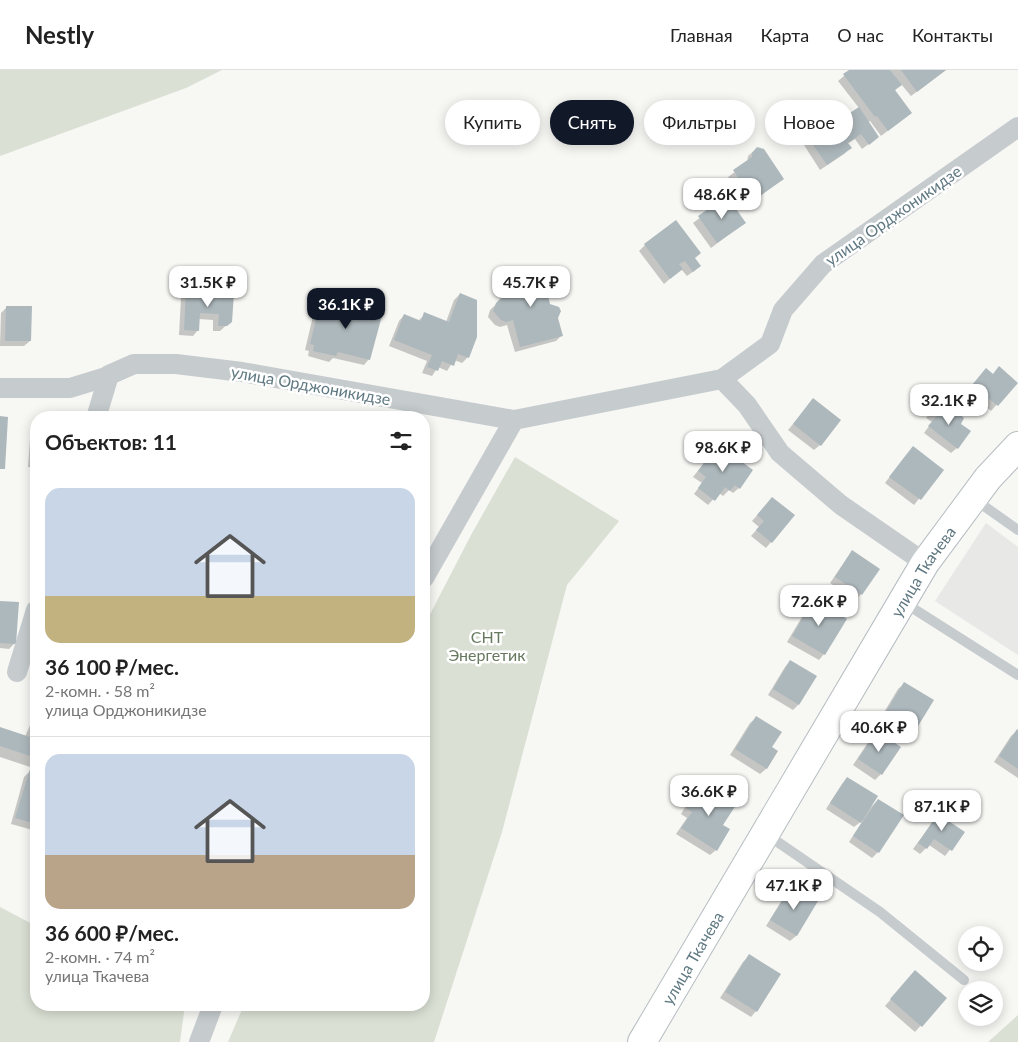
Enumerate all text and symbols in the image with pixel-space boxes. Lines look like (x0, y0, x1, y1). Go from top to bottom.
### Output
text: Nestly (25, 20, 94, 49)
text: Главная (670, 24, 733, 46)
text: Карта (761, 24, 809, 46)
text: О нас (837, 24, 884, 46)
text: Контакты (912, 24, 993, 46)
chip: Купить (445, 100, 540, 145)
chip: Снять (550, 100, 634, 145)
chip: Фильтры (644, 100, 755, 145)
chip: Новое (765, 100, 853, 145)
street label: улица Орджоникидзе (821, 161, 965, 269)
pin: 48.6K ₽ (676, 178, 768, 220)
text: 48.6K ₽ (694, 184, 750, 203)
pin: 31.5K ₽ (162, 266, 254, 308)
pin: 45.7K ₽ (485, 266, 577, 308)
text: 31.5K ₽ (180, 272, 236, 291)
text: 45.7K ₽ (503, 272, 559, 291)
pin: 36.1K ₽ (300, 288, 392, 330)
text: 36.1K ₽ (318, 294, 374, 313)
street label: улица Орджоникидзе (230, 362, 392, 408)
pin: 32.1K ₽ (903, 384, 995, 426)
text: 32.1K ₽ (921, 390, 977, 409)
icon: filters (387, 427, 415, 455)
text: Объектов: 11 (45, 429, 177, 454)
pin: 98.6K ₽ (677, 430, 769, 473)
text: 98.6K ₽ (695, 437, 751, 456)
icon: home (185, 521, 275, 611)
street label: улица Ткачева (886, 522, 959, 620)
pin: 72.6K ₽ (773, 584, 865, 627)
text: 72.6K ₽ (791, 591, 847, 610)
park label: СНТ Энергетик (448, 627, 526, 664)
text: 36 100 ₽/мес. (45, 654, 179, 679)
text: 2-комн. · 58 m² (45, 681, 155, 700)
text: улица Орджоникидзе (45, 700, 207, 719)
pin: 40.6K ₽ (833, 710, 925, 753)
text: 40.6K ₽ (851, 717, 907, 736)
pin: 36.6K ₽ (663, 774, 755, 817)
text: 36.6K ₽ (681, 781, 737, 800)
icon: home (185, 786, 275, 876)
pin: 87.1K ₽ (896, 790, 988, 832)
text: 87.1K ₽ (914, 796, 970, 815)
pin: 47.1K ₽ (748, 868, 840, 911)
text: 47.1K ₽ (766, 875, 822, 894)
street label: улица Ткачева (657, 908, 727, 1007)
text: 36 600 ₽/мес. (45, 920, 179, 945)
map controls (958, 926, 1003, 1026)
button: locate (958, 926, 1003, 971)
text: 2-комн. · 74 m² (45, 947, 155, 966)
text: улица Ткачева (45, 966, 149, 985)
button: layers (958, 981, 1003, 1026)

